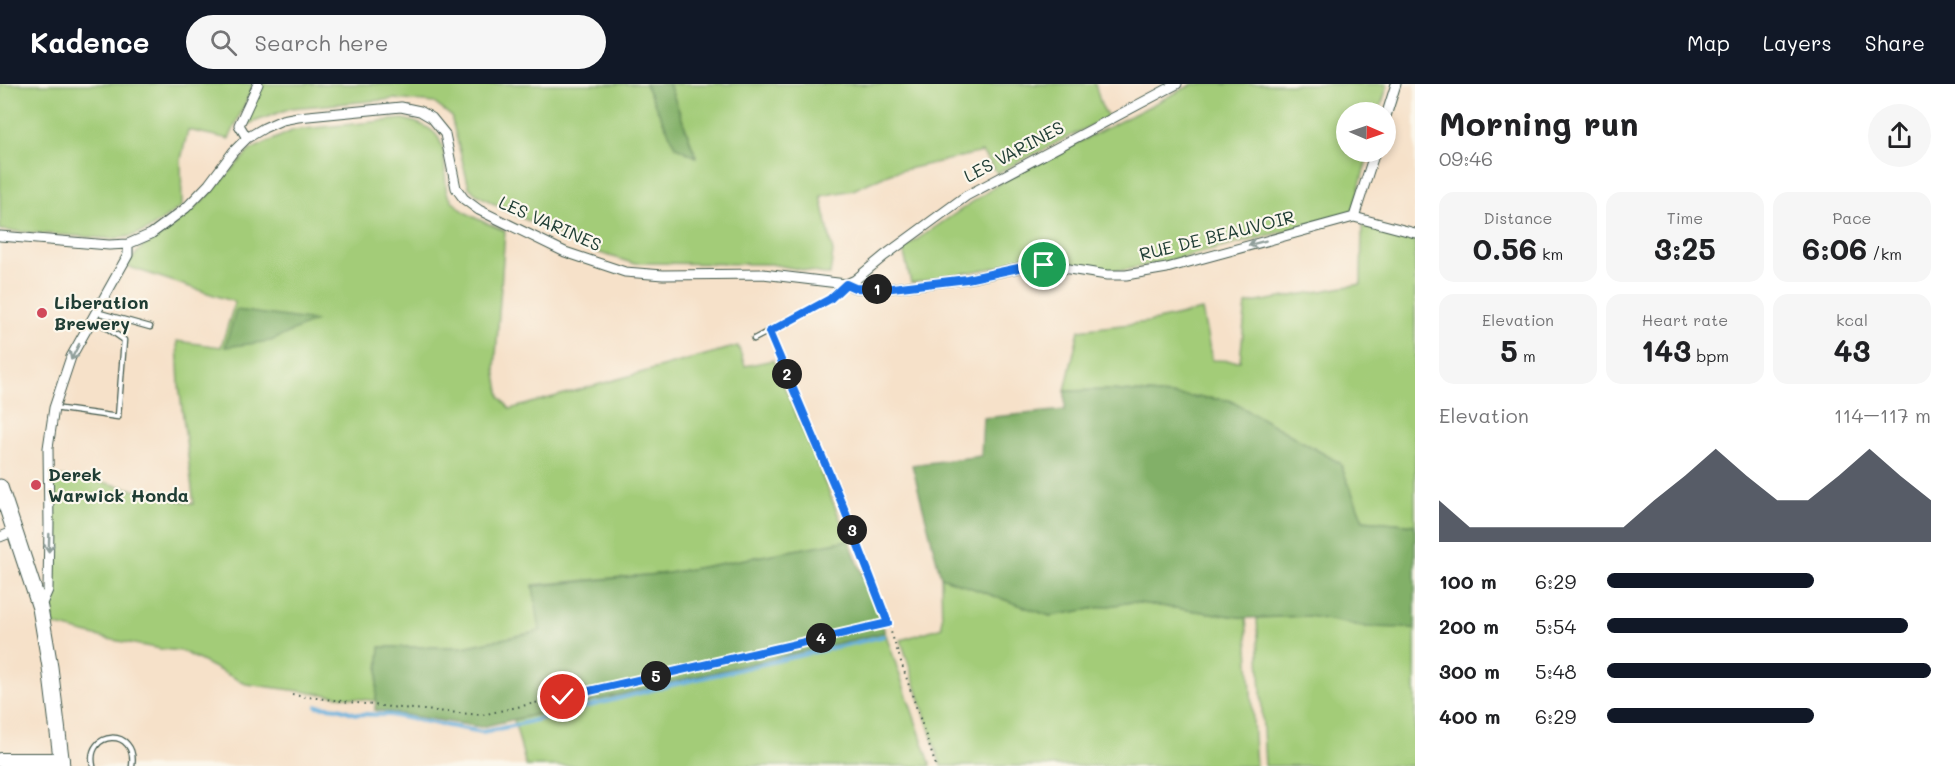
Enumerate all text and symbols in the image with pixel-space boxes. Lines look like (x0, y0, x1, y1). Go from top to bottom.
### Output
search box (186, 15, 606, 69)
text: Kadence (30, 24, 150, 60)
icon: search (207, 26, 240, 59)
text: Search here (255, 28, 388, 57)
text: Map (1687, 29, 1730, 56)
text: Layers (1763, 29, 1832, 56)
text: Share (1865, 29, 1925, 56)
text: Morning run (1439, 101, 1639, 144)
north arrow (1336, 102, 1396, 162)
map controls (1336, 102, 1396, 162)
button: share (1868, 104, 1931, 167)
street label: LES VARINES (959, 115, 1068, 188)
text: 09:46 (1439, 145, 1493, 171)
street label: LES VARINES (495, 190, 606, 256)
street label: RUE DE BEAUVOIR (1137, 204, 1297, 266)
text: Distance (1484, 207, 1552, 228)
text: Time (1667, 207, 1703, 228)
text: Pace (1832, 207, 1872, 228)
text: 0.56 (1473, 228, 1537, 268)
text: 3:25 (1654, 228, 1716, 268)
text: 6:06 (1802, 228, 1867, 268)
one-way arrow (1248, 238, 1267, 250)
pin (1018, 239, 1069, 290)
text: km (1537, 243, 1563, 264)
text: /km (1867, 243, 1902, 264)
icon: arrive (1027, 248, 1060, 281)
pin: 1 (862, 274, 892, 304)
text: 1 (873, 278, 881, 299)
place label: Liberation Brewery (54, 290, 148, 335)
marker: Liberation Brewery (35, 306, 49, 320)
text: Elevation (1482, 309, 1554, 330)
text: Heart rate (1642, 309, 1728, 330)
text: kcal (1836, 309, 1868, 330)
text: 5 (1500, 330, 1518, 370)
text: 143 (1641, 330, 1691, 370)
text: 43 (1833, 330, 1871, 370)
one-way arrow (68, 342, 80, 360)
text: m (1518, 345, 1536, 366)
text: bpm (1691, 345, 1729, 366)
pin: 2 (772, 359, 802, 389)
text: 2 (783, 363, 791, 384)
text: Elevation (1439, 402, 1529, 428)
text: 114–117 m (1834, 402, 1931, 428)
place label: Derek Warwick Honda (48, 462, 189, 507)
marker: Derek Warwick Honda (29, 478, 43, 492)
pin: 3 (837, 515, 867, 545)
text: 3 (847, 519, 857, 540)
one-way arrow (43, 532, 55, 552)
text: 100 m (1439, 568, 1497, 594)
text: 6:29 (1535, 568, 1576, 594)
text: 200 m (1439, 613, 1499, 639)
text: 5:54 (1535, 613, 1576, 639)
pin: 4 (806, 623, 836, 653)
text: 4 (816, 627, 826, 648)
text: 300 m (1439, 658, 1500, 684)
text: 5:48 (1535, 658, 1577, 684)
pin: 5 (641, 661, 671, 691)
text: 5 (651, 665, 661, 686)
pin (537, 671, 588, 722)
icon: check (546, 680, 579, 713)
text: 400 m (1439, 703, 1500, 729)
text: 6:29 (1535, 703, 1576, 729)

